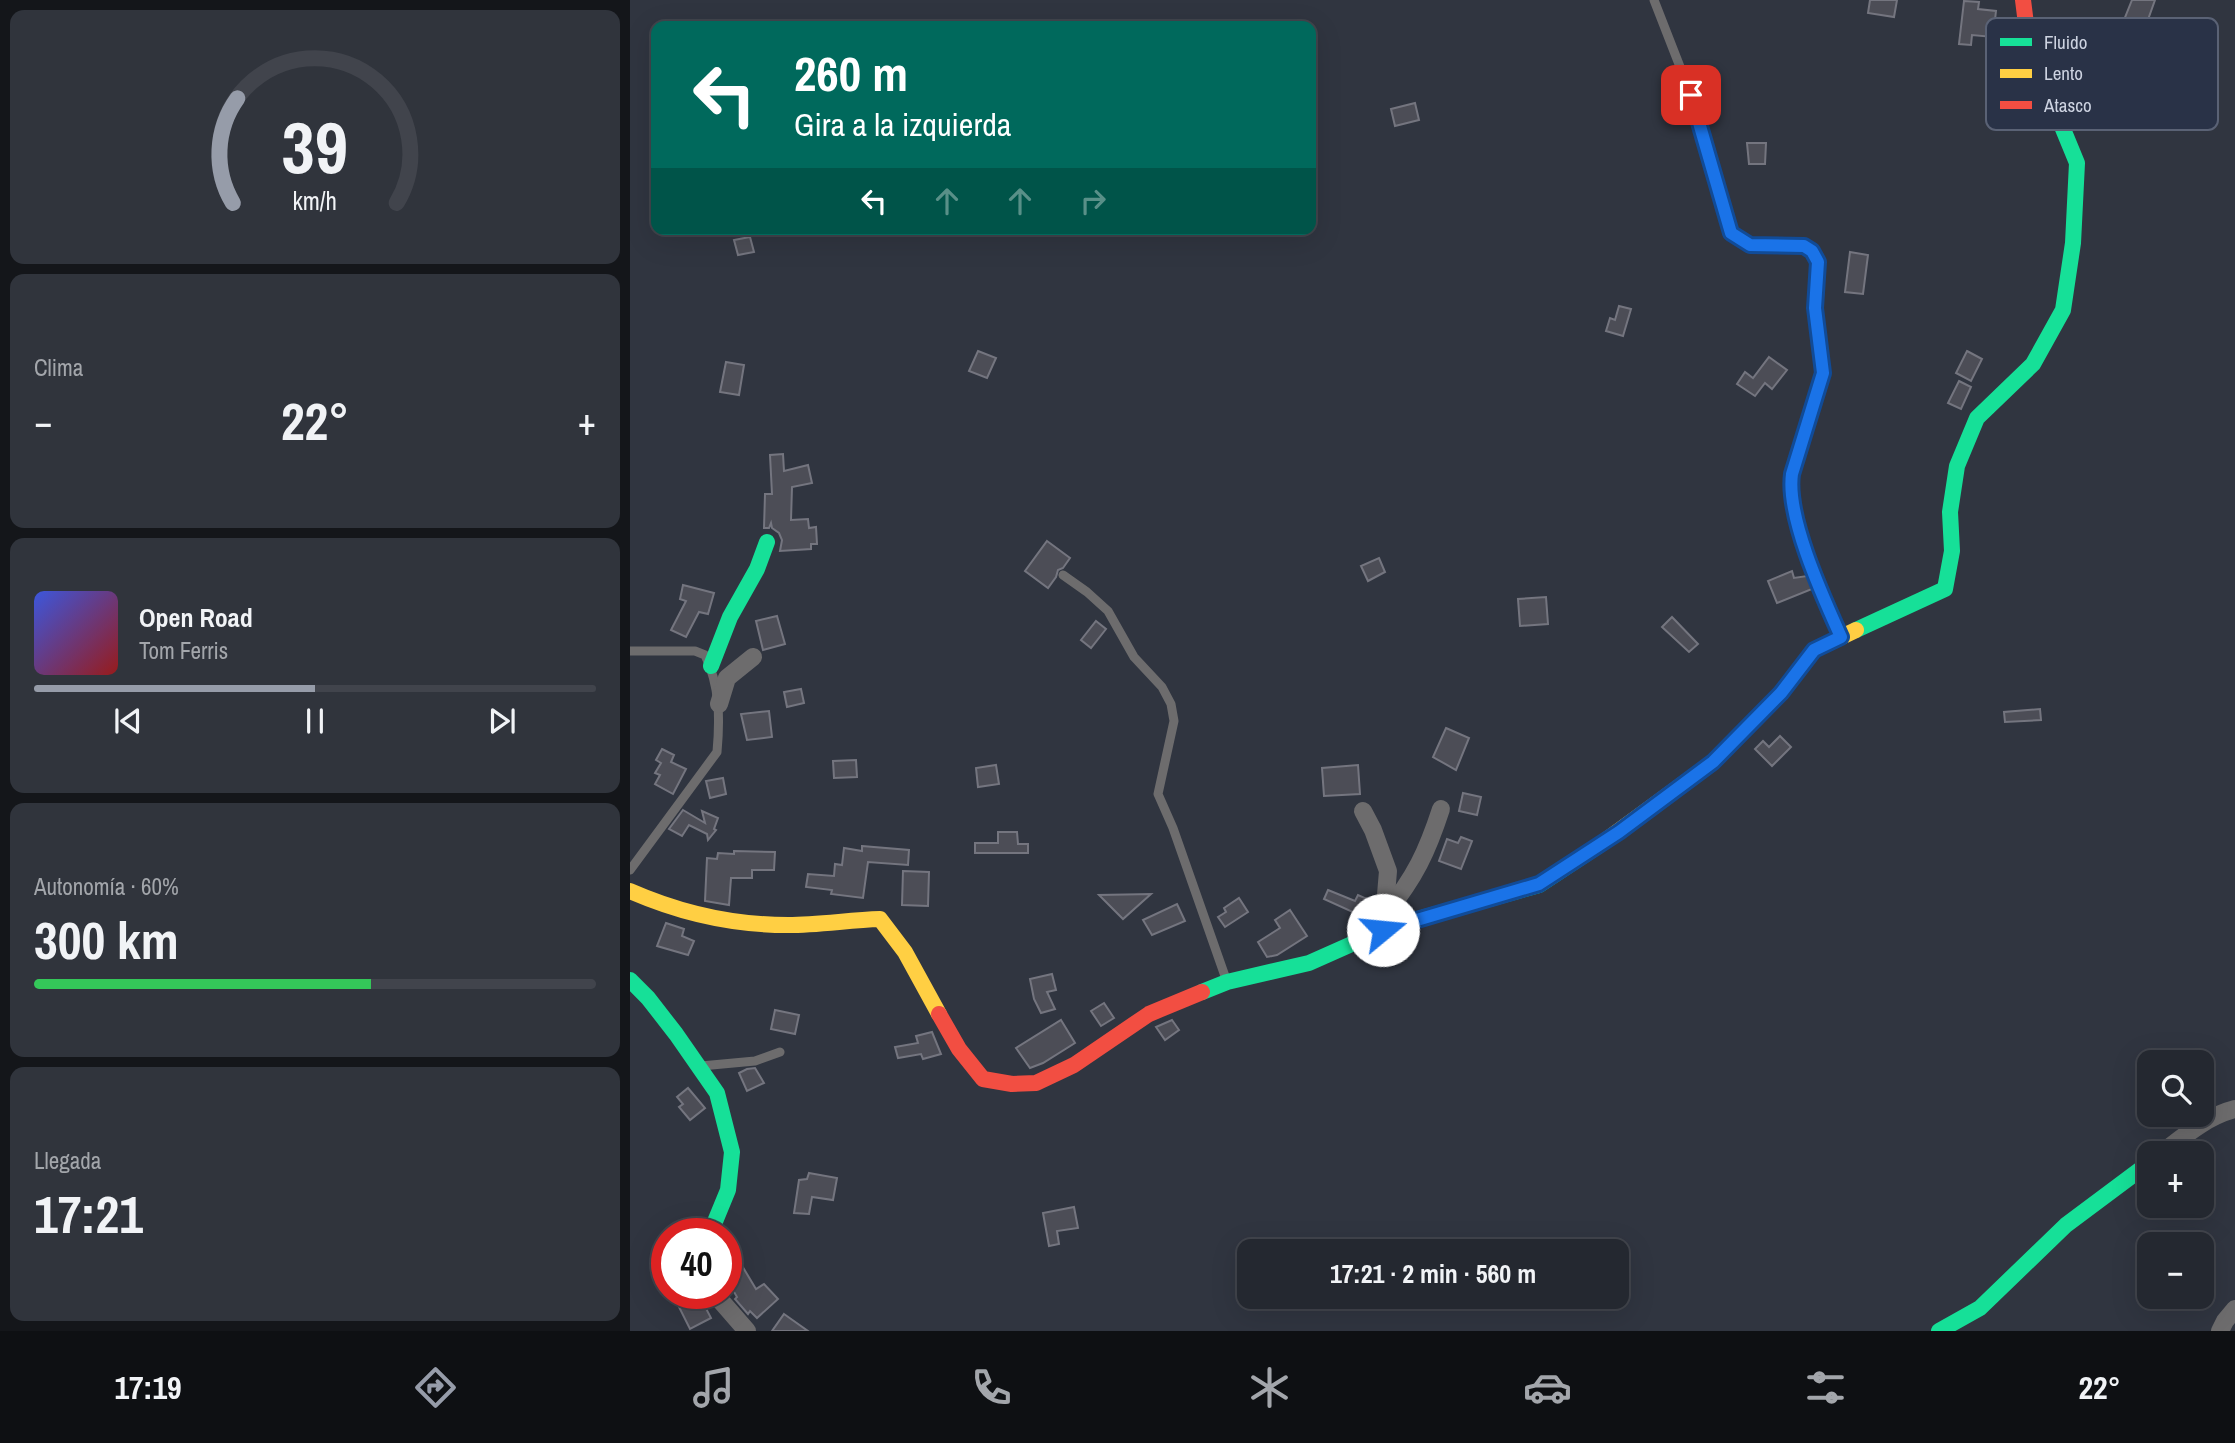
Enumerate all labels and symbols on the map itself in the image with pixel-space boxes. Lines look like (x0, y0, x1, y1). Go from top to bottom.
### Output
legend (1986, 18, 2218, 130)
text: Fluido (2044, 29, 2087, 55)
text: Lento (2044, 60, 2083, 86)
pin (1661, 65, 1721, 125)
text: Atasco (2043, 92, 2092, 118)
position arrow (1346, 893, 1420, 967)
speed limit sign: 40 (651, 1218, 742, 1309)

